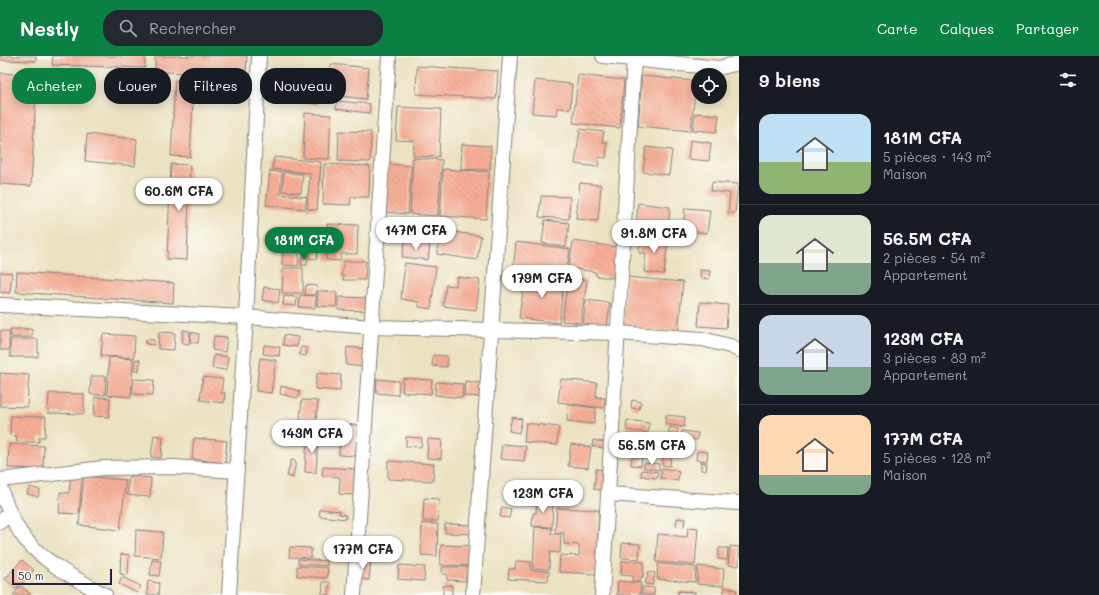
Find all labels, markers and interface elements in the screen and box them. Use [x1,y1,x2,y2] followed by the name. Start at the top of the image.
[103,10,383,46] search box
[20,16,79,41] text: Nestly
[117,17,139,39] icon: search
[149,18,236,38] text: Rechercher
[877,19,918,38] text: Carte
[940,19,994,38] text: Calques
[1016,19,1079,38] text: Partager
[12,68,96,104] chip: Acheter
[104,68,171,104] chip: Louer
[179,68,252,104] chip: Filtres
[260,68,346,104] chip: Nouveau
[691,68,727,104] map controls
[691,68,727,104] button: locate
[759,69,820,91] text: 9 biens
[1057,69,1079,91] icon: filters
[883,126,962,148] text: 181M CFA
[791,130,839,178] icon: home
[883,148,991,165] text: 5 pièces · 143 m²
[883,165,927,182] text: Maison
[133,178,225,212] pin: 60.6M CFA
[144,182,214,199] text: 60.6M CFA
[375,217,457,251] pin: 147M CFA
[608,220,700,254] pin: 91.8M CFA
[385,221,447,238] text: 147M CFA
[621,224,687,241] text: 91.8M CFA
[263,227,345,261] pin: 181M CFA
[883,227,972,249] text: 56.5M CFA
[274,231,334,248] text: 181M CFA
[791,231,839,279] icon: home
[883,249,985,266] text: 2 pièces · 54 m²
[501,265,583,299] pin: 179M CFA
[883,266,968,283] text: Appartement
[511,269,573,286] text: 179M CFA
[883,327,964,349] text: 123M CFA
[791,331,839,379] icon: home
[883,349,986,366] text: 3 pièces · 89 m²
[883,366,968,383] text: Appartement
[271,420,353,454] pin: 143M CFA
[281,424,343,441] text: 143M CFA
[883,427,963,449] text: 177M CFA
[791,431,839,479] icon: home
[606,432,698,466] pin: 56.5M CFA
[618,436,686,453] text: 56.5M CFA
[883,449,991,466] text: 5 pièces · 128 m²
[883,466,927,483] text: Maison
[502,480,584,514] pin: 123M CFA
[512,484,574,501] text: 123M CFA
[322,536,404,570] pin: 177M CFA
[332,540,394,557] text: 177M CFA
[12,567,112,586] scale bar
[18,568,44,583] text: 50 m

